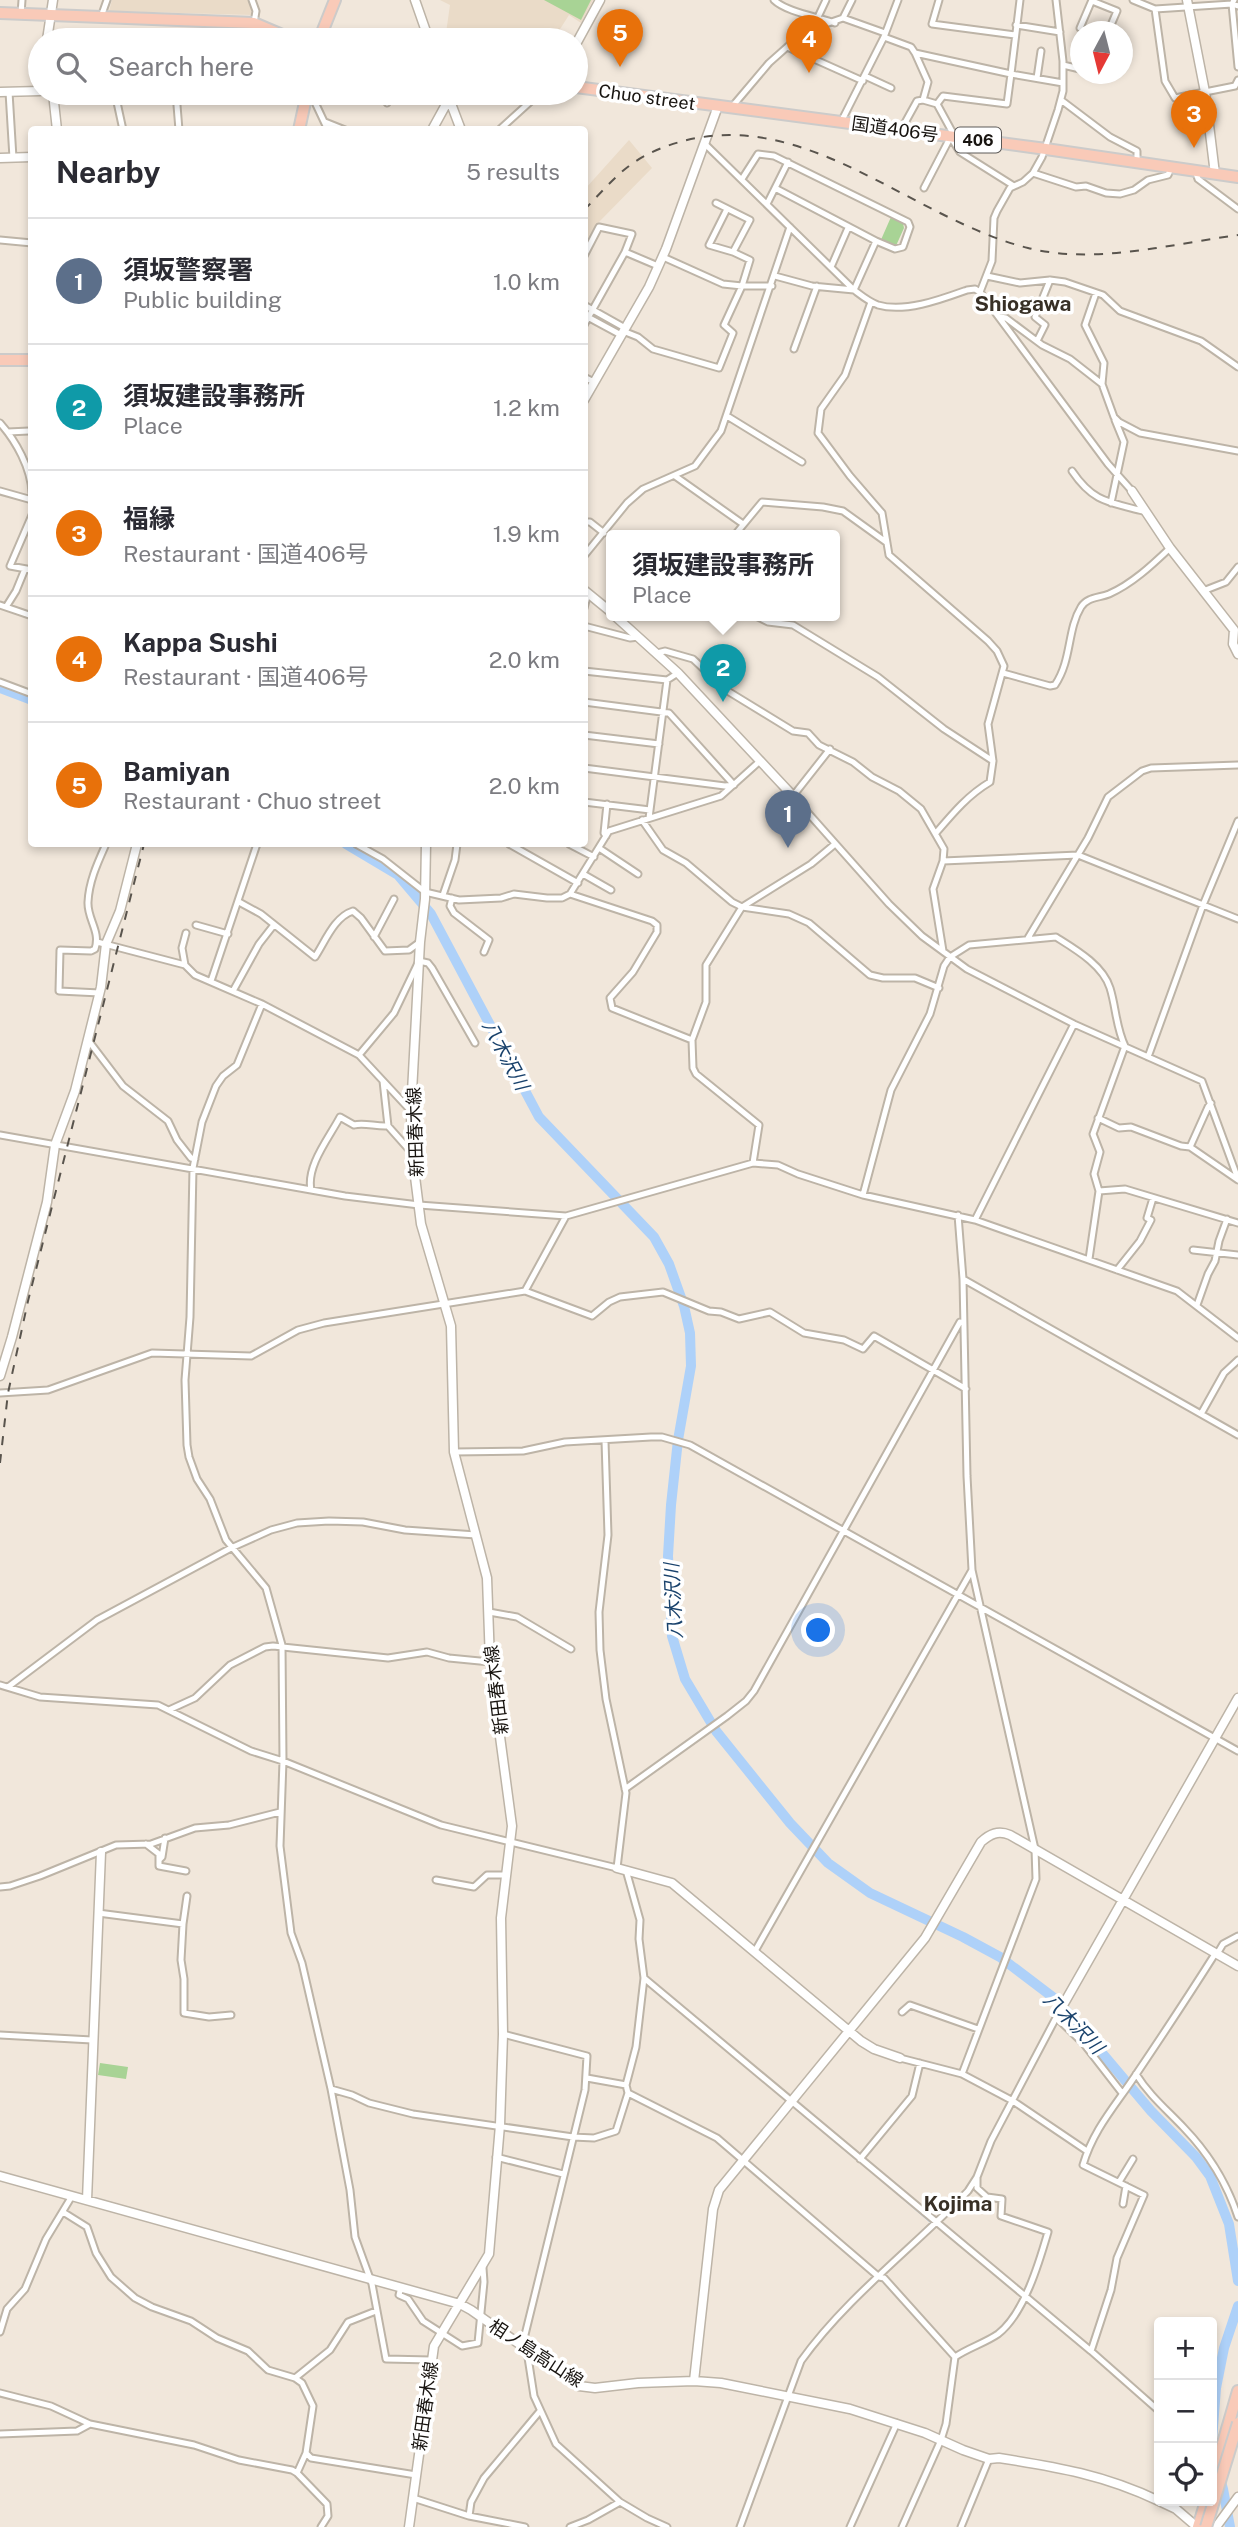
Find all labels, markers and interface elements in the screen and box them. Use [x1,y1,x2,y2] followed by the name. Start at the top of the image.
[597,9,643,67] pin: 5
[786,15,832,73] pin: 4
[1070,21,1133,84] north arrow
[28,28,588,105] search box
[52,48,90,86] icon: search
[108,51,254,82] text: Search here
[597,80,697,114] street label: Chuo street
[1171,90,1217,148] pin: 3
[850,113,940,145] street label: 国道406号
[955,128,1001,152] road number: 406
[56,154,160,190] text: Nearby
[466,158,560,185] text: 5 results
[123,254,253,285] text: 須坂警察署
[74,268,84,295] text: 1
[493,268,560,295] text: 1.0 km
[123,286,282,313] text: Public building
[975,291,1071,316] district label: Shiogawa
[123,380,305,411] text: 須坂建設事務所
[72,394,86,421] text: 2
[493,394,560,421] text: 1.2 km
[123,412,183,439] text: Place
[123,503,175,534] text: 福縁
[71,520,87,547] text: 3
[493,520,560,547] text: 1.9 km
[606,530,840,621] popup
[123,540,369,567] text: Restaurant · 国道406号
[632,549,814,580] text: 須坂建設事務所
[632,581,692,608] text: Place
[123,627,278,658] text: Kappa Sushi
[700,644,746,702] pin: 2
[71,646,87,673] text: 4
[489,646,560,673] text: 2.0 km
[123,663,369,690] text: Restaurant · 国道406号
[123,756,230,787] text: Bamiyan
[71,772,87,799] text: 5
[489,772,560,799] text: 2.0 km
[123,787,381,814] text: Restaurant · Chuo street
[765,790,811,848] pin: 1
[478,1016,534,1095] water label: 八木沢川
[403,1087,427,1177] street label: 新田春木線
[660,1560,686,1640] water label: 八木沢川
[801,1613,835,1647] your location
[480,1644,512,1736] street label: 新田春木線
[1040,1988,1110,2059] water label: 八木沢川
[924,2191,992,2216] district label: Kojima
[485,2315,587,2391] street label: 相ノ島高山線
[1154,2317,1217,2506] map controls
[1154,2317,1217,2380] button: +
[408,2360,442,2452] street label: 新田春木線
[1154,2380,1217,2443] button: −
[1154,2443,1217,2506] button: locate

